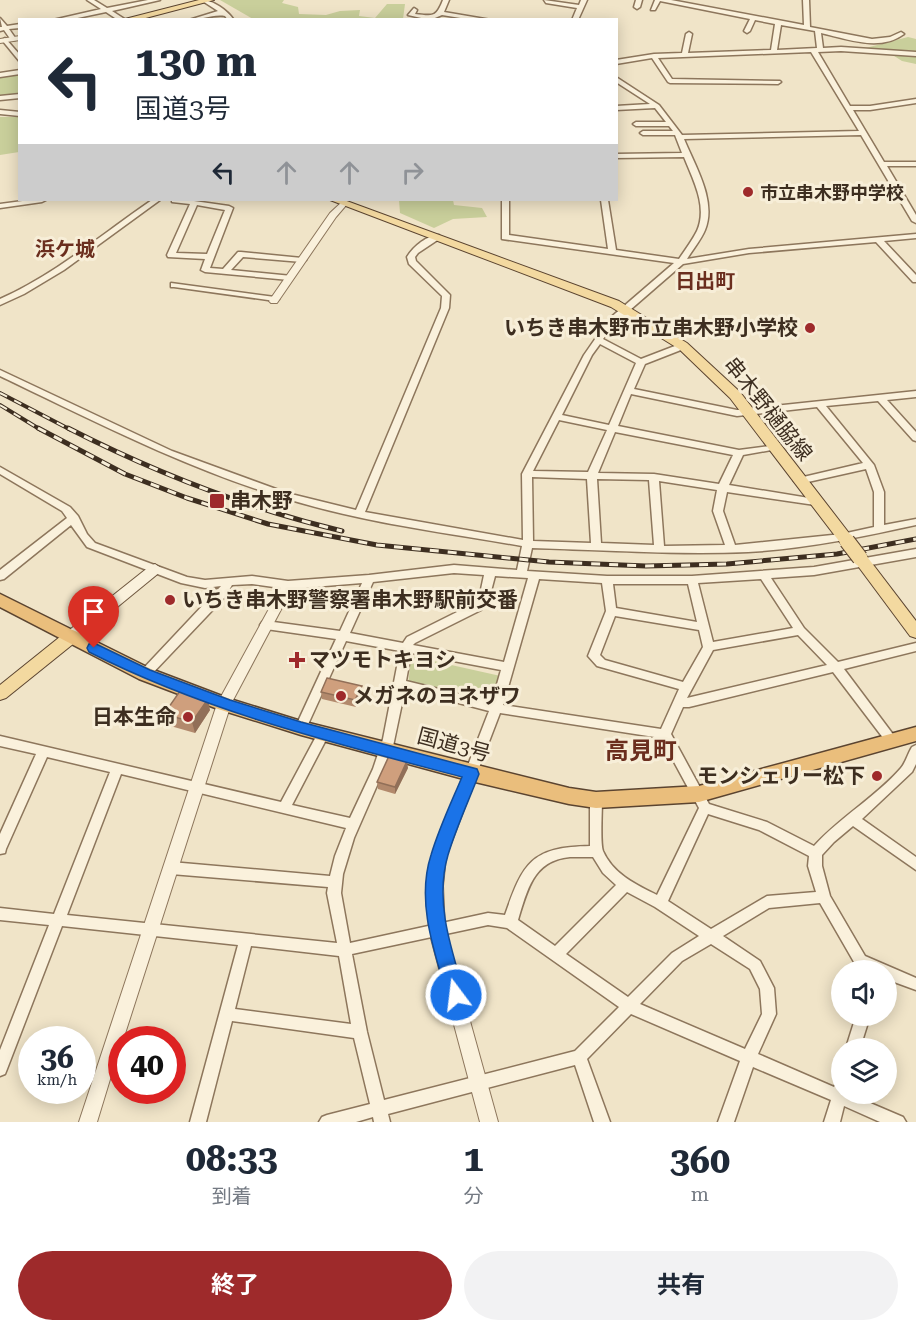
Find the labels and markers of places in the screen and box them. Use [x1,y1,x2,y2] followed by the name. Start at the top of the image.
[760,182,904,203] place label: 市立串木野中学校
[741,185,755,199] marker: 市立串木野中学校
[504,316,798,340] place label: いちき串木野市立串木野小学校
[803,321,817,335] marker: いちき串木野市立串木野小学校
[230,489,293,513] place label: 串木野
[208,492,226,510] marker: 串木野
[68,586,119,648] pin
[182,588,518,612] place label: いちき串木野警察署串木野駅前交番
[163,593,177,607] marker: いちき串木野警察署串木野駅前交番
[309,648,456,672] place label: マツモトキヨシ
[290,653,304,667] marker: マツモトキヨシ
[353,684,521,708] place label: メガネのヨネザワ
[334,689,348,703] marker: メガネのヨネザワ
[92,705,176,729] place label: 日本生命
[181,710,195,724] marker: 日本生命
[697,764,865,788] place label: モンシェリー松下
[870,769,884,783] marker: モンシェリー松下

